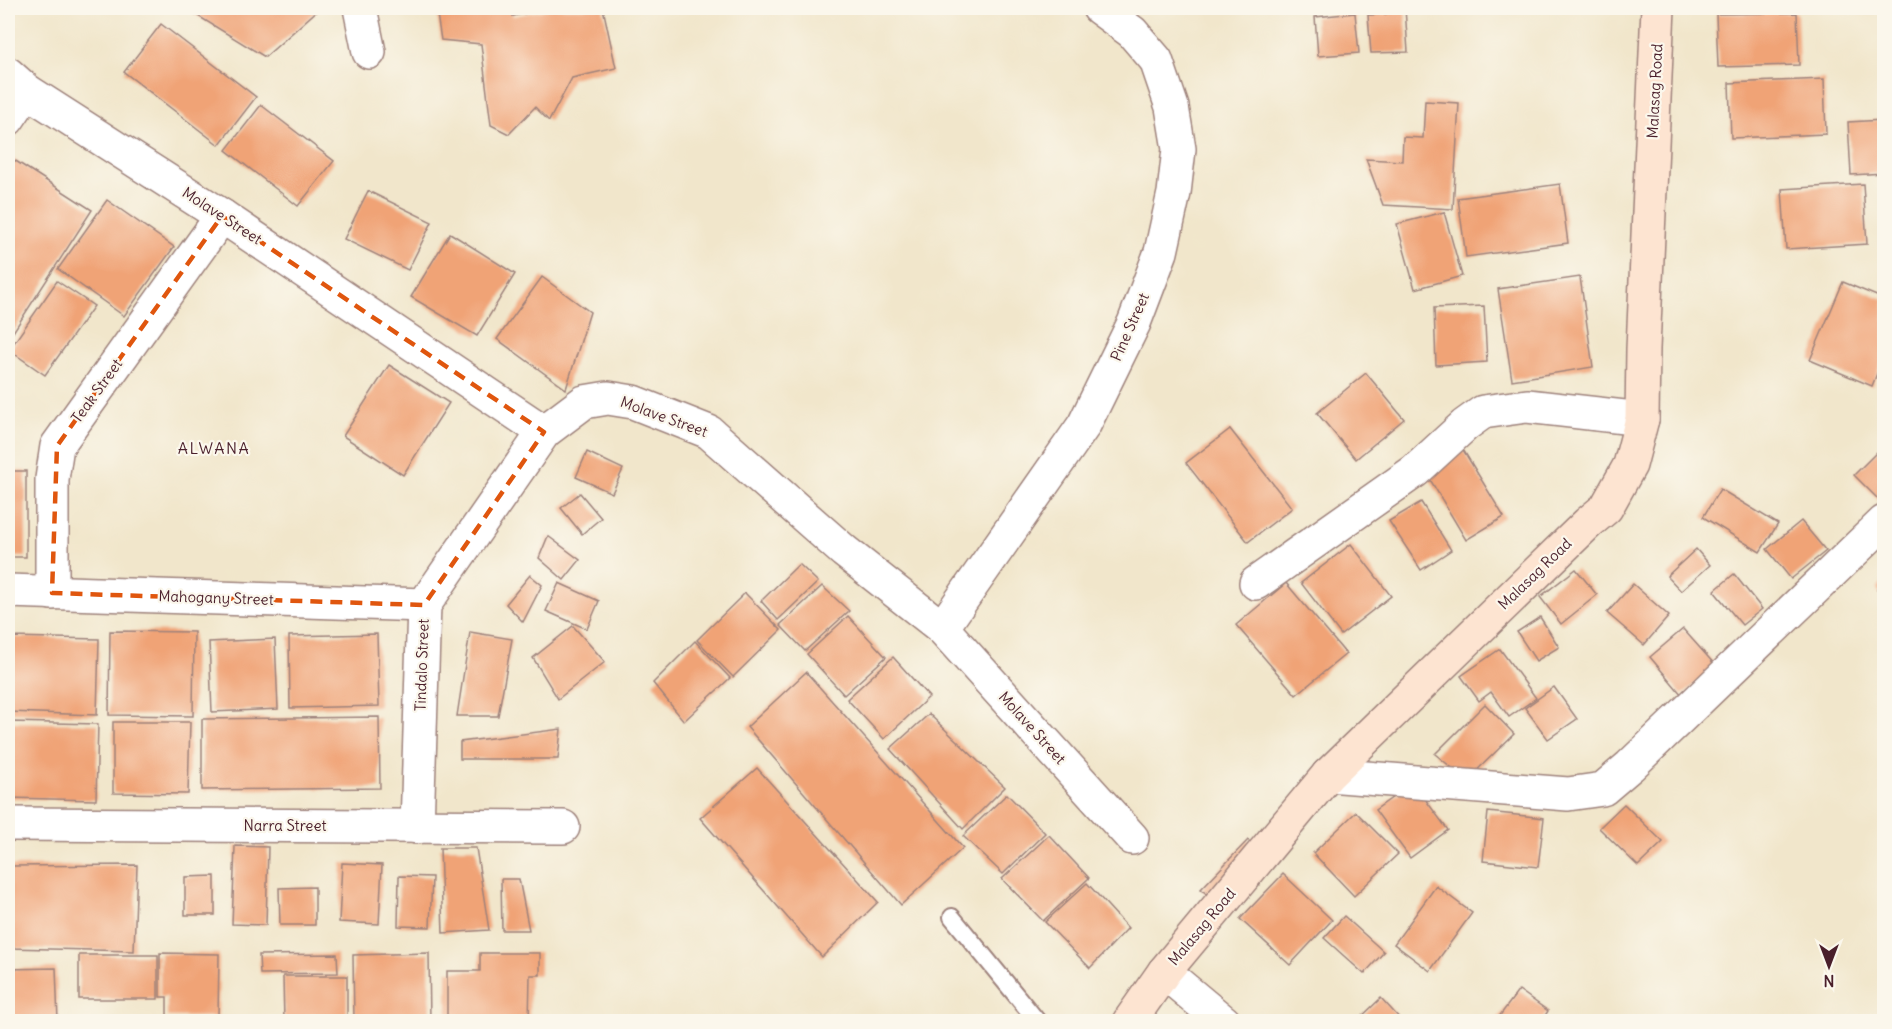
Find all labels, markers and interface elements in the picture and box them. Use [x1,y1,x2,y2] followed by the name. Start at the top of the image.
[1643,43,1666,139] street label: Malasag Road
[179,183,266,248] street label: Molave Street
[1106,290,1153,364] street label: Pine Street
[67,355,126,427] street label: Teak Street
[618,392,710,441] street label: Molave Street
[178,438,250,458] district label: ALWANA
[1494,534,1576,613] street label: Malasag Road
[158,586,274,609] street label: Mahogany Street
[410,618,433,712] street label: Tindalo Street
[995,687,1070,768] street label: Molave Street
[243,816,327,835] street label: Narra Street
[1164,884,1240,969] street label: Malasag Road
[1799,936,1859,996] north arrow
[1823,971,1835,991] text: N

